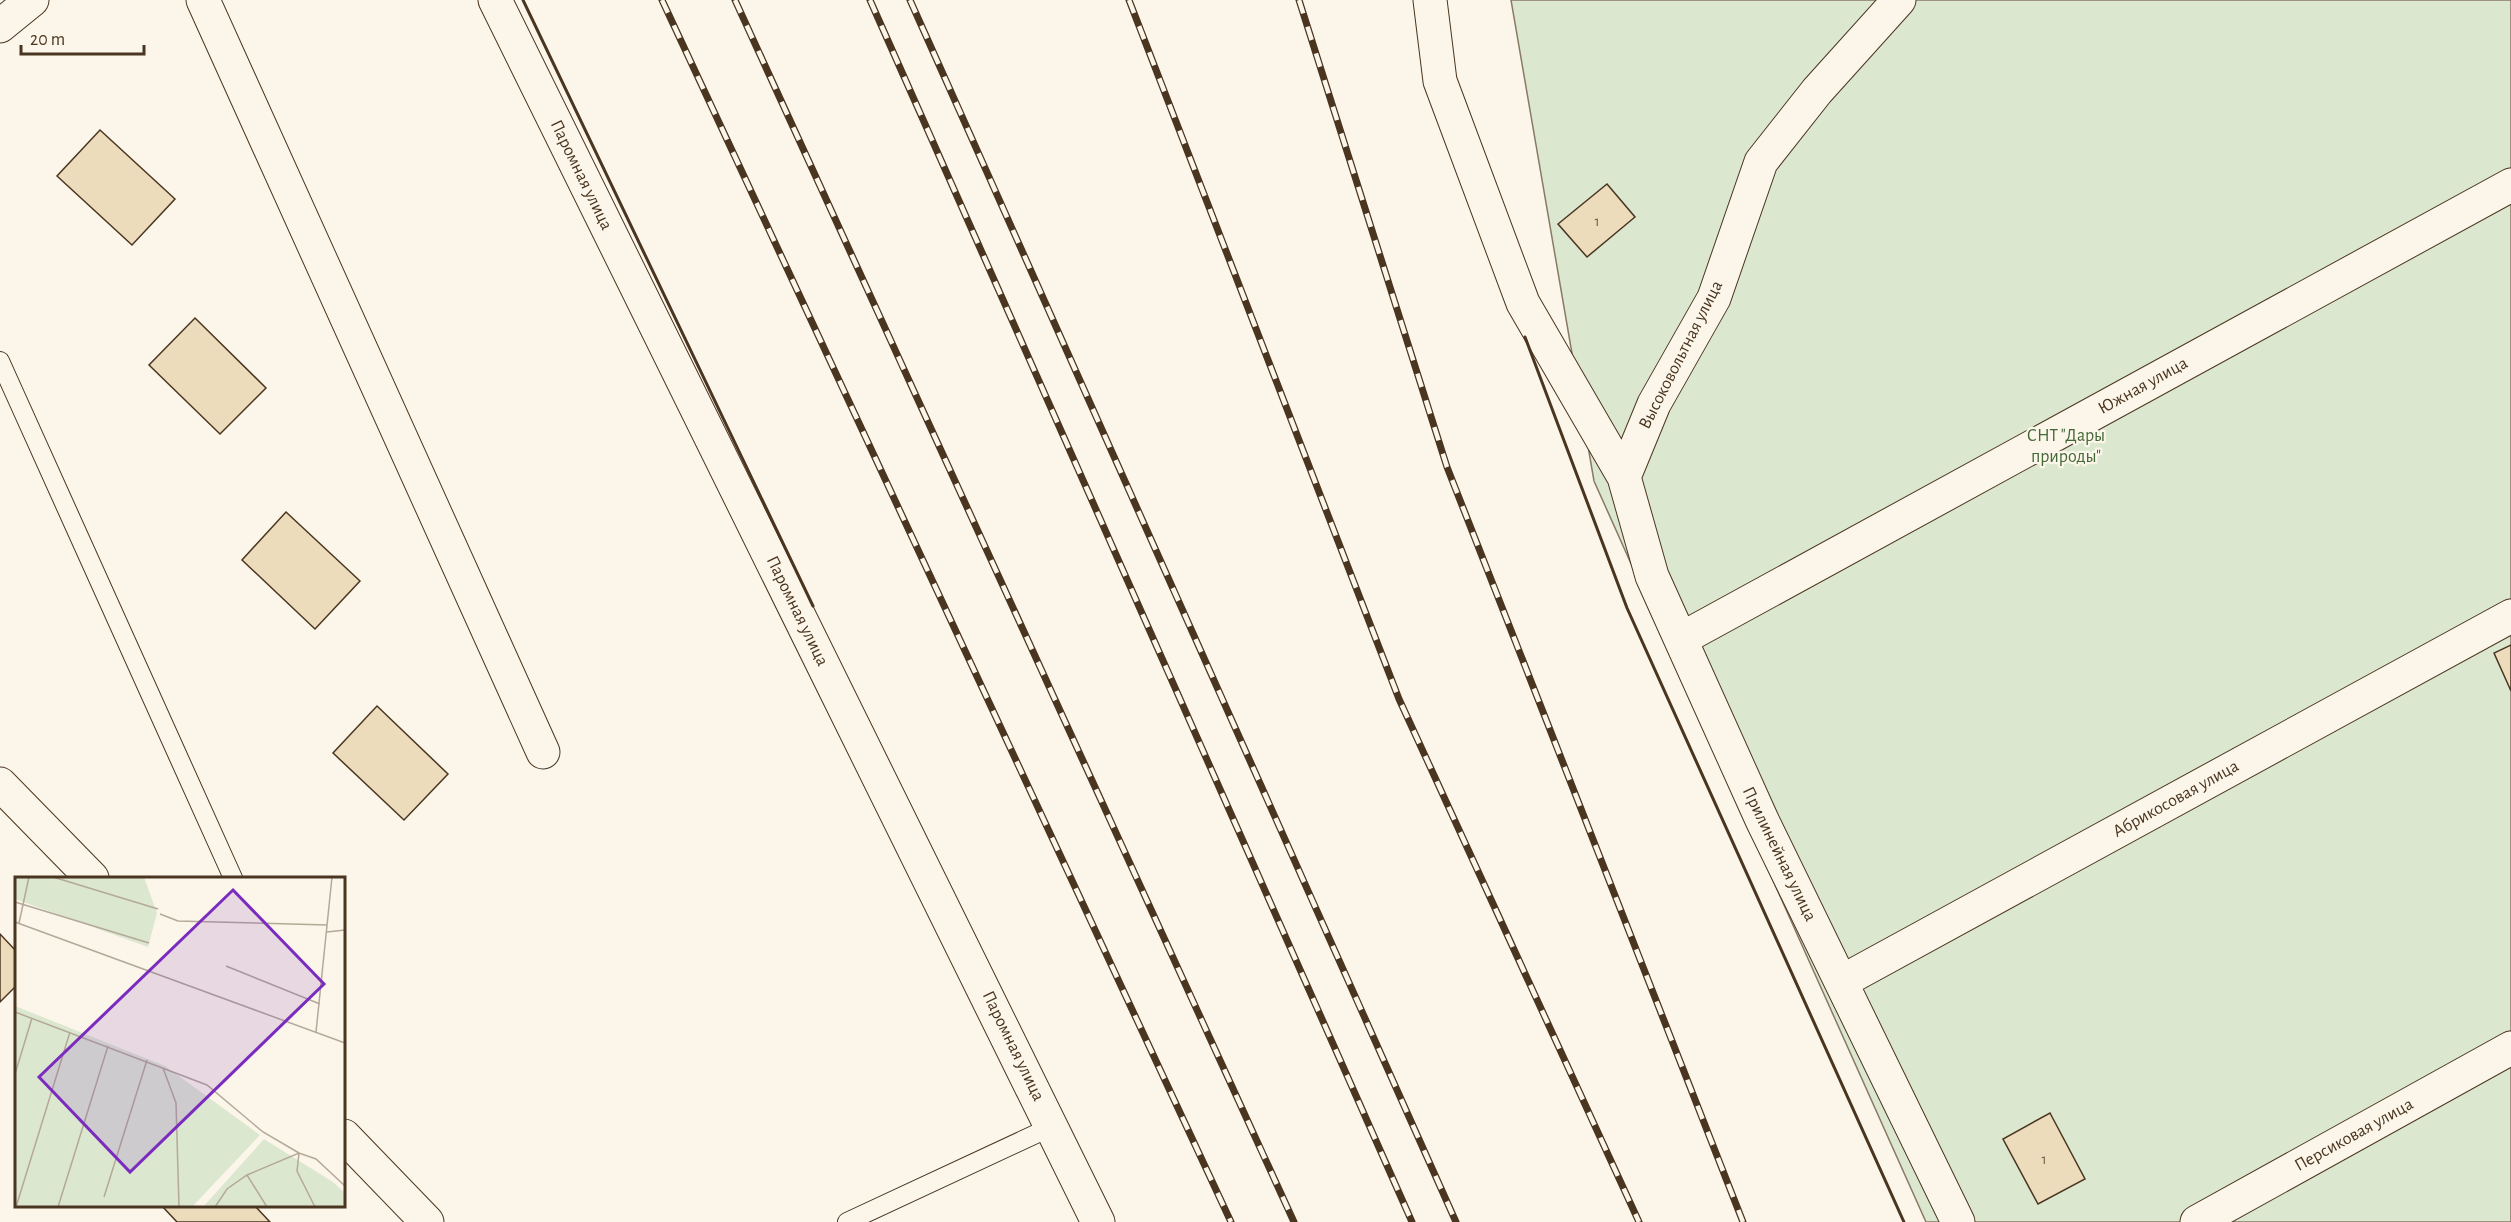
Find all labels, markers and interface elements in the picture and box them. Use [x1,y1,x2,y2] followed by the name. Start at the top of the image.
[21,18,144,56] scale bar
[30,31,65,49] text: 20 m
[547,117,615,233] street label: Паромная улица
[1594,214,1600,229] house number: 1
[1636,278,1726,432] street label: Высоковольтная улица
[2095,354,2191,418] street label: Южная улица
[2027,427,2105,466] park label: СНТ "Дары природы"
[763,553,831,669] street label: Паромная улица
[2110,756,2242,841] street label: Абрикосовая улица
[1739,784,1819,924] street label: Прилинейная улица
[15,877,345,1207] inset map
[979,988,1047,1104] street label: Паромная улица
[2292,1095,2416,1175] street label: Персиковая улица
[2041,1152,2047,1167] house number: 1

